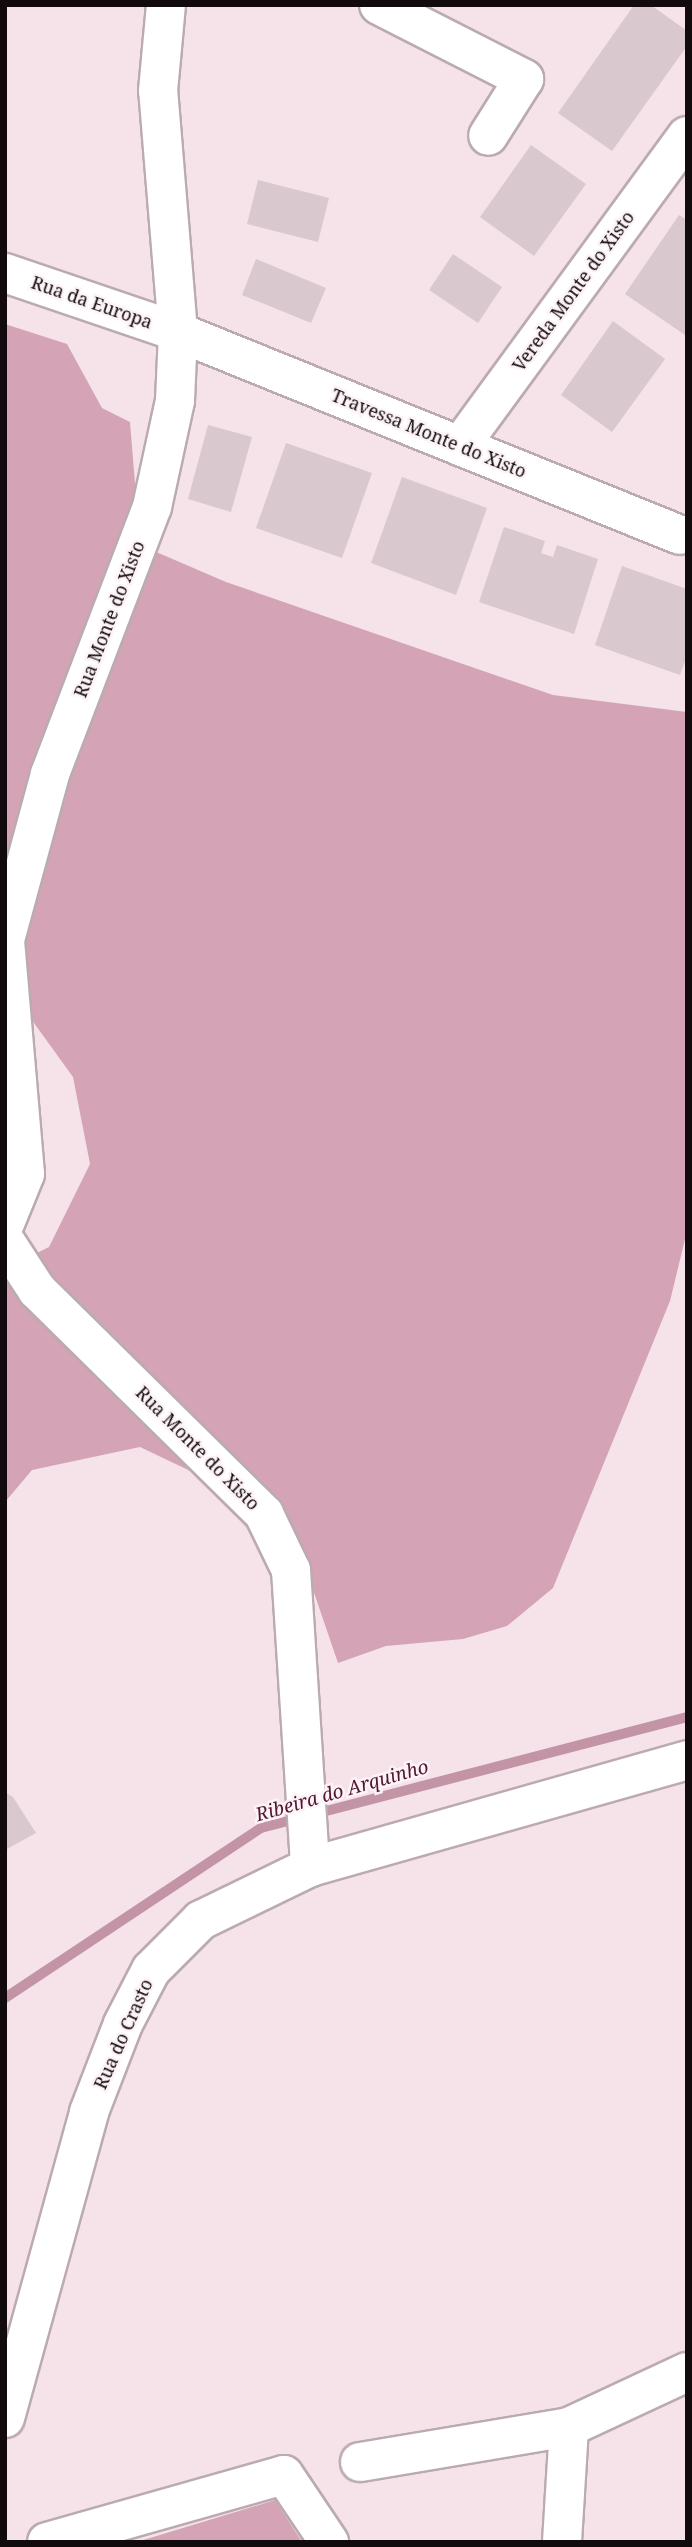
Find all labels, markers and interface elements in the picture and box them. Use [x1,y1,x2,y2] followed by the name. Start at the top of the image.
[508,207,638,375] street label: Vereda Monte do Xisto
[29,271,155,333] street label: Rua da Europa
[328,384,530,482] street label: Travessa Monte do Xisto
[69,538,149,700] street label: Rua Monte do Xisto
[132,1382,264,1514] street label: Rua Monte do Xisto
[253,1755,431,1827] water label: Ribeira do Arquinho
[89,1976,157,2092] street label: Rua do Crasto

